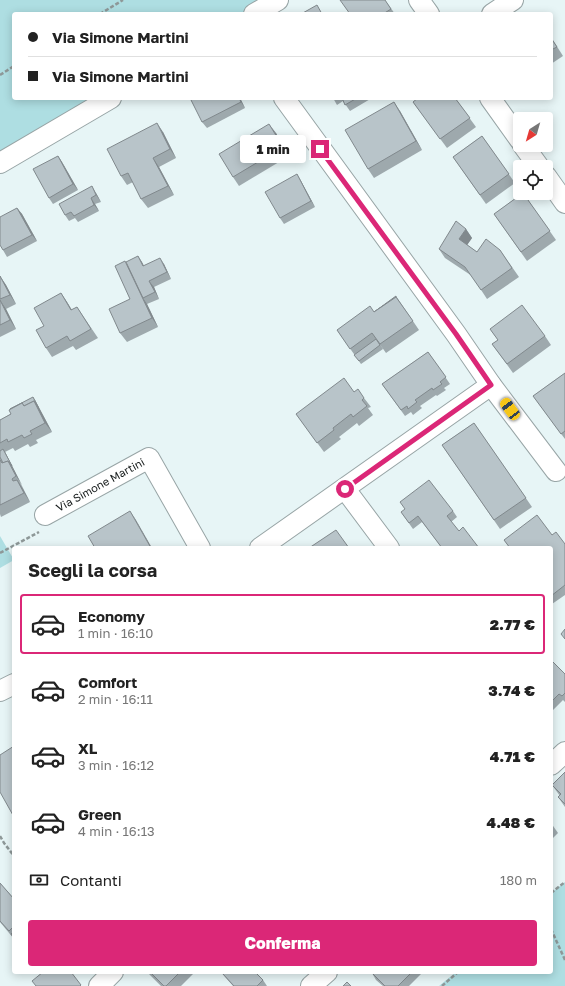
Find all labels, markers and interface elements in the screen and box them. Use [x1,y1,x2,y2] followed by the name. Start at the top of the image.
[52,28,189,46] text: Via Simone Martini
[52,67,189,85] text: Via Simone Martini
[513,112,553,152] north arrow
[513,112,553,200] map controls
[240,135,306,163] callout: 1 min
[311,140,329,158] route end
[256,141,290,157] text: 1 min
[513,160,553,200] button: locate
[498,396,522,422] car
[54,455,147,514] street label: Via Simone Martini
[336,480,354,498] route start
[28,559,157,581] text: Scegli la corsa
[30,606,66,642] icon: car
[78,607,145,625] text: Economy
[490,615,535,633] text: 2.77 €
[78,625,153,641] text: 1 min · 16:10
[30,672,66,708] icon: car
[78,673,137,691] text: Comfort
[488,681,535,699] text: 3.74 €
[78,691,153,707] text: 2 min · 16:11
[30,738,66,774] icon: car
[78,739,97,757] text: XL
[490,747,535,765] text: 4.71 €
[78,757,154,773] text: 3 min · 16:12
[30,804,66,840] icon: car
[78,805,121,823] text: Green
[487,813,535,831] text: 4.48 €
[78,823,155,839] text: 4 min · 16:13
[28,869,50,891] icon: cash
[60,871,122,889] text: Contanti
[500,872,537,888] text: 180 m
[28,920,537,966] button: Conferma

